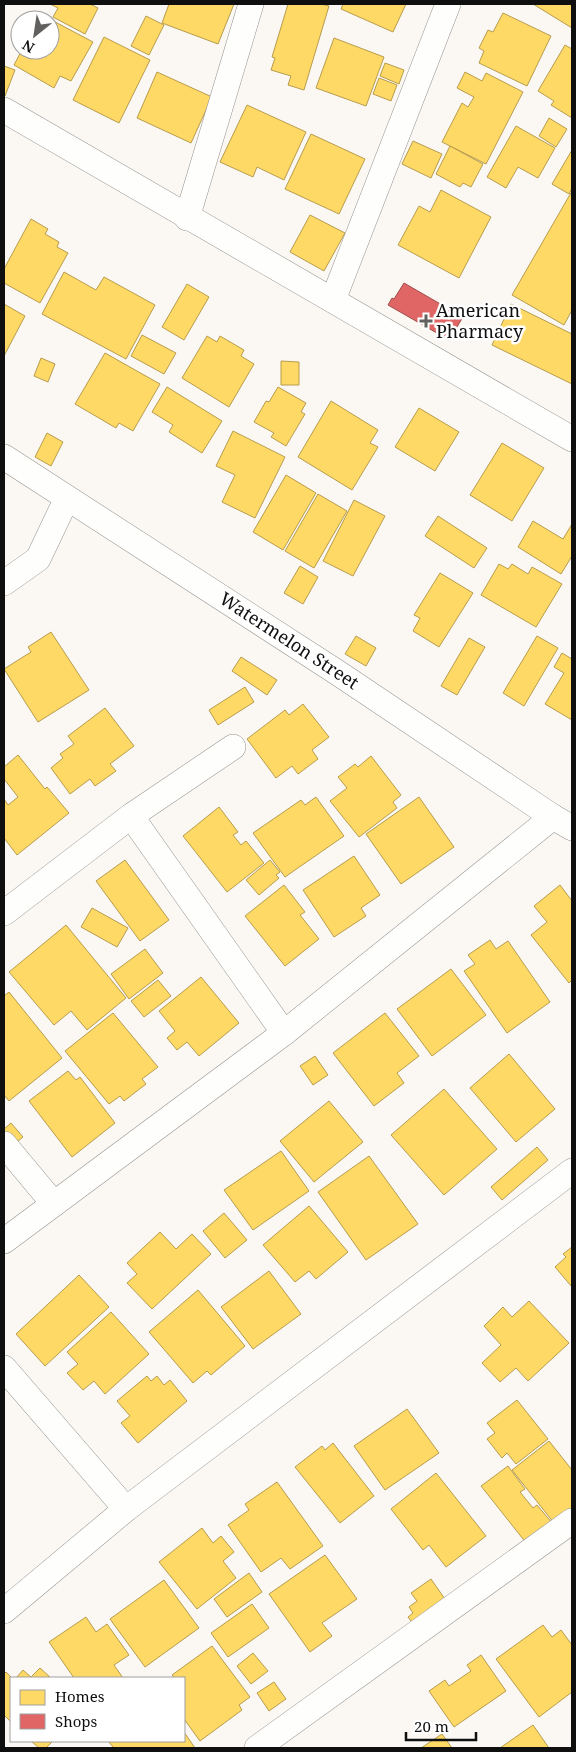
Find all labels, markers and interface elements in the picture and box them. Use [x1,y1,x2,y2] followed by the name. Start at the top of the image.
[10,10,60,60] north arrow
[19,36,38,58] text: N
[436,298,524,343] place label: American Pharmacy
[420,315,432,327] marker: American Pharmacy
[215,586,364,694] street label: Watermelon Street
[10,1677,185,1742] legend
[55,1686,105,1706] text: Homes
[406,1710,476,1742] scale bar
[55,1711,98,1731] text: Shops
[414,1716,449,1736] text: 20 m

